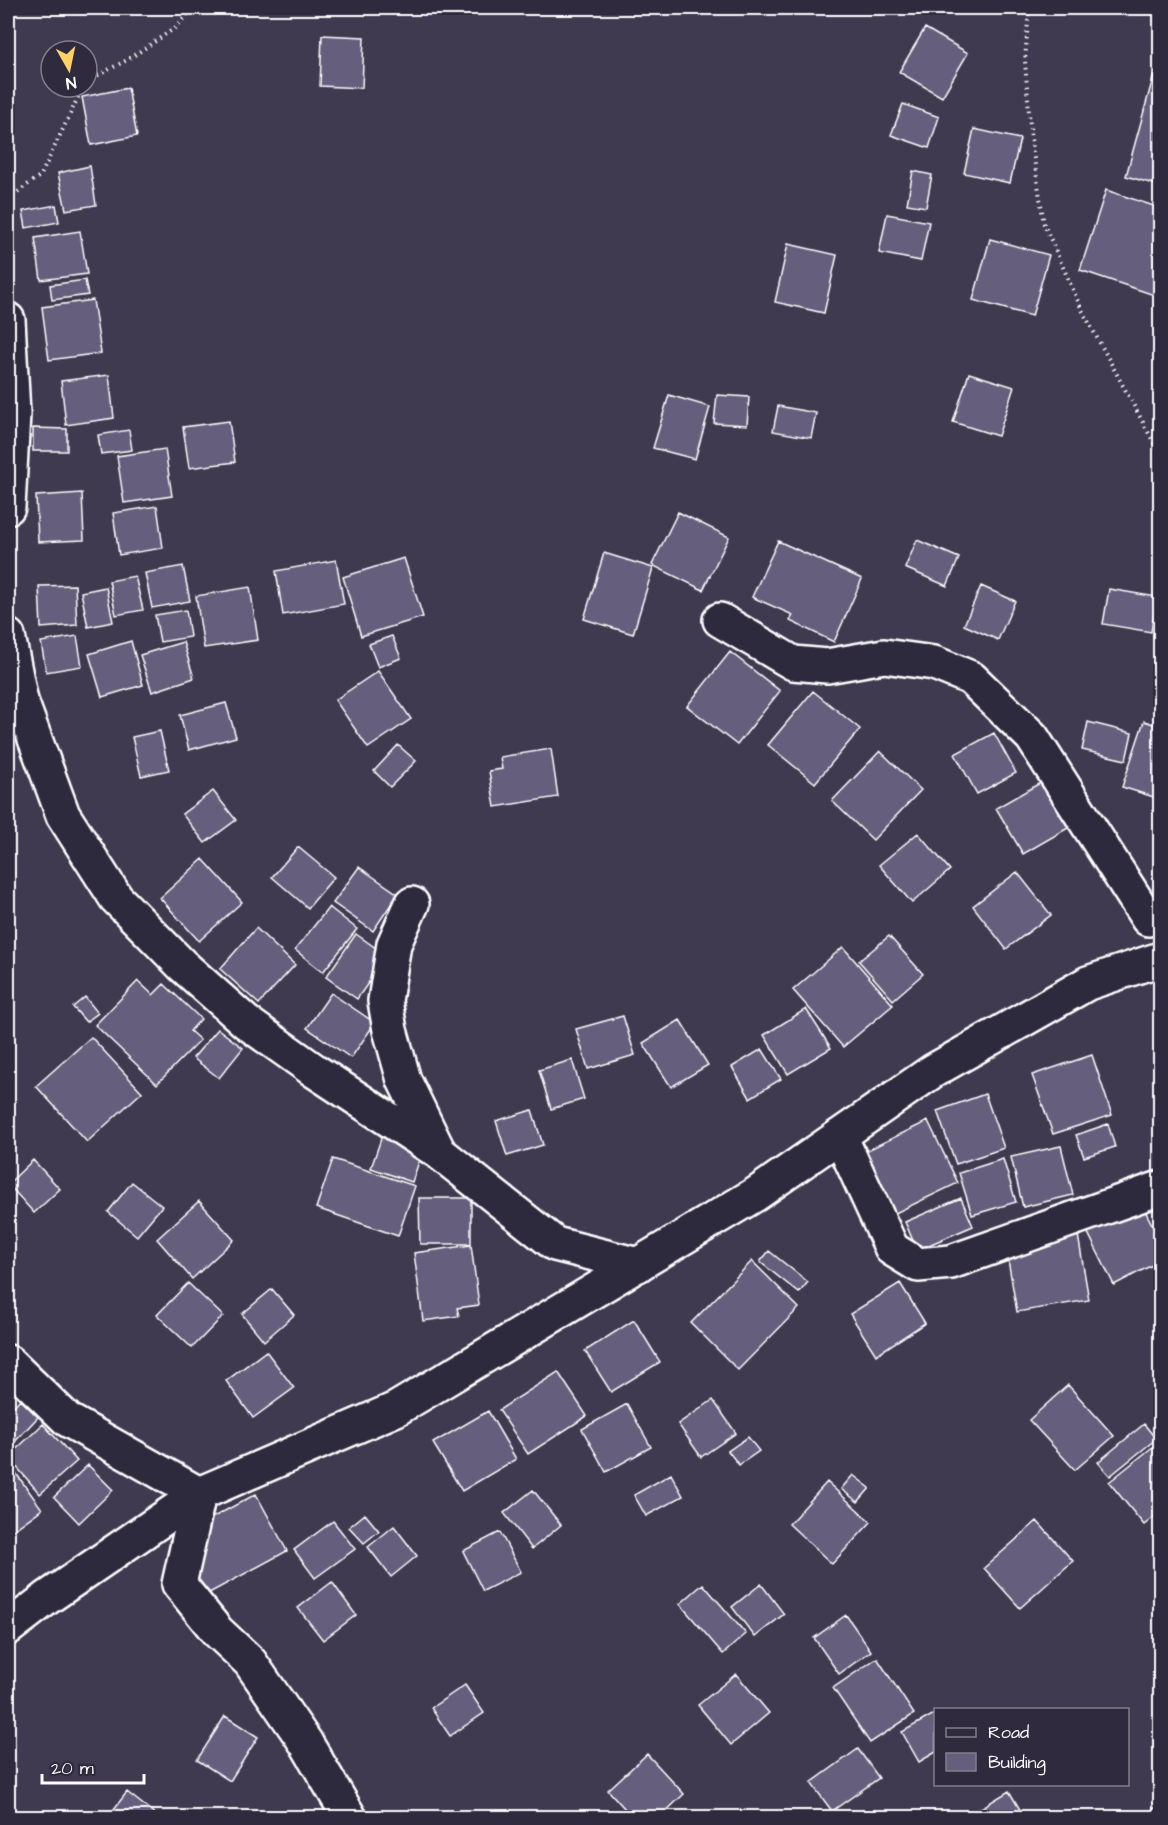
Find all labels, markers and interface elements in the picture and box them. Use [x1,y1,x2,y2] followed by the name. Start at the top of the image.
[39,39,99,99] north arrow
[65,71,78,94] text: N
[934,1708,1129,1786] legend
[988,1720,1029,1745] text: Road
[42,1747,144,1785] scale bar
[988,1750,1046,1776] text: Building
[51,1756,94,1781] text: 20 m

